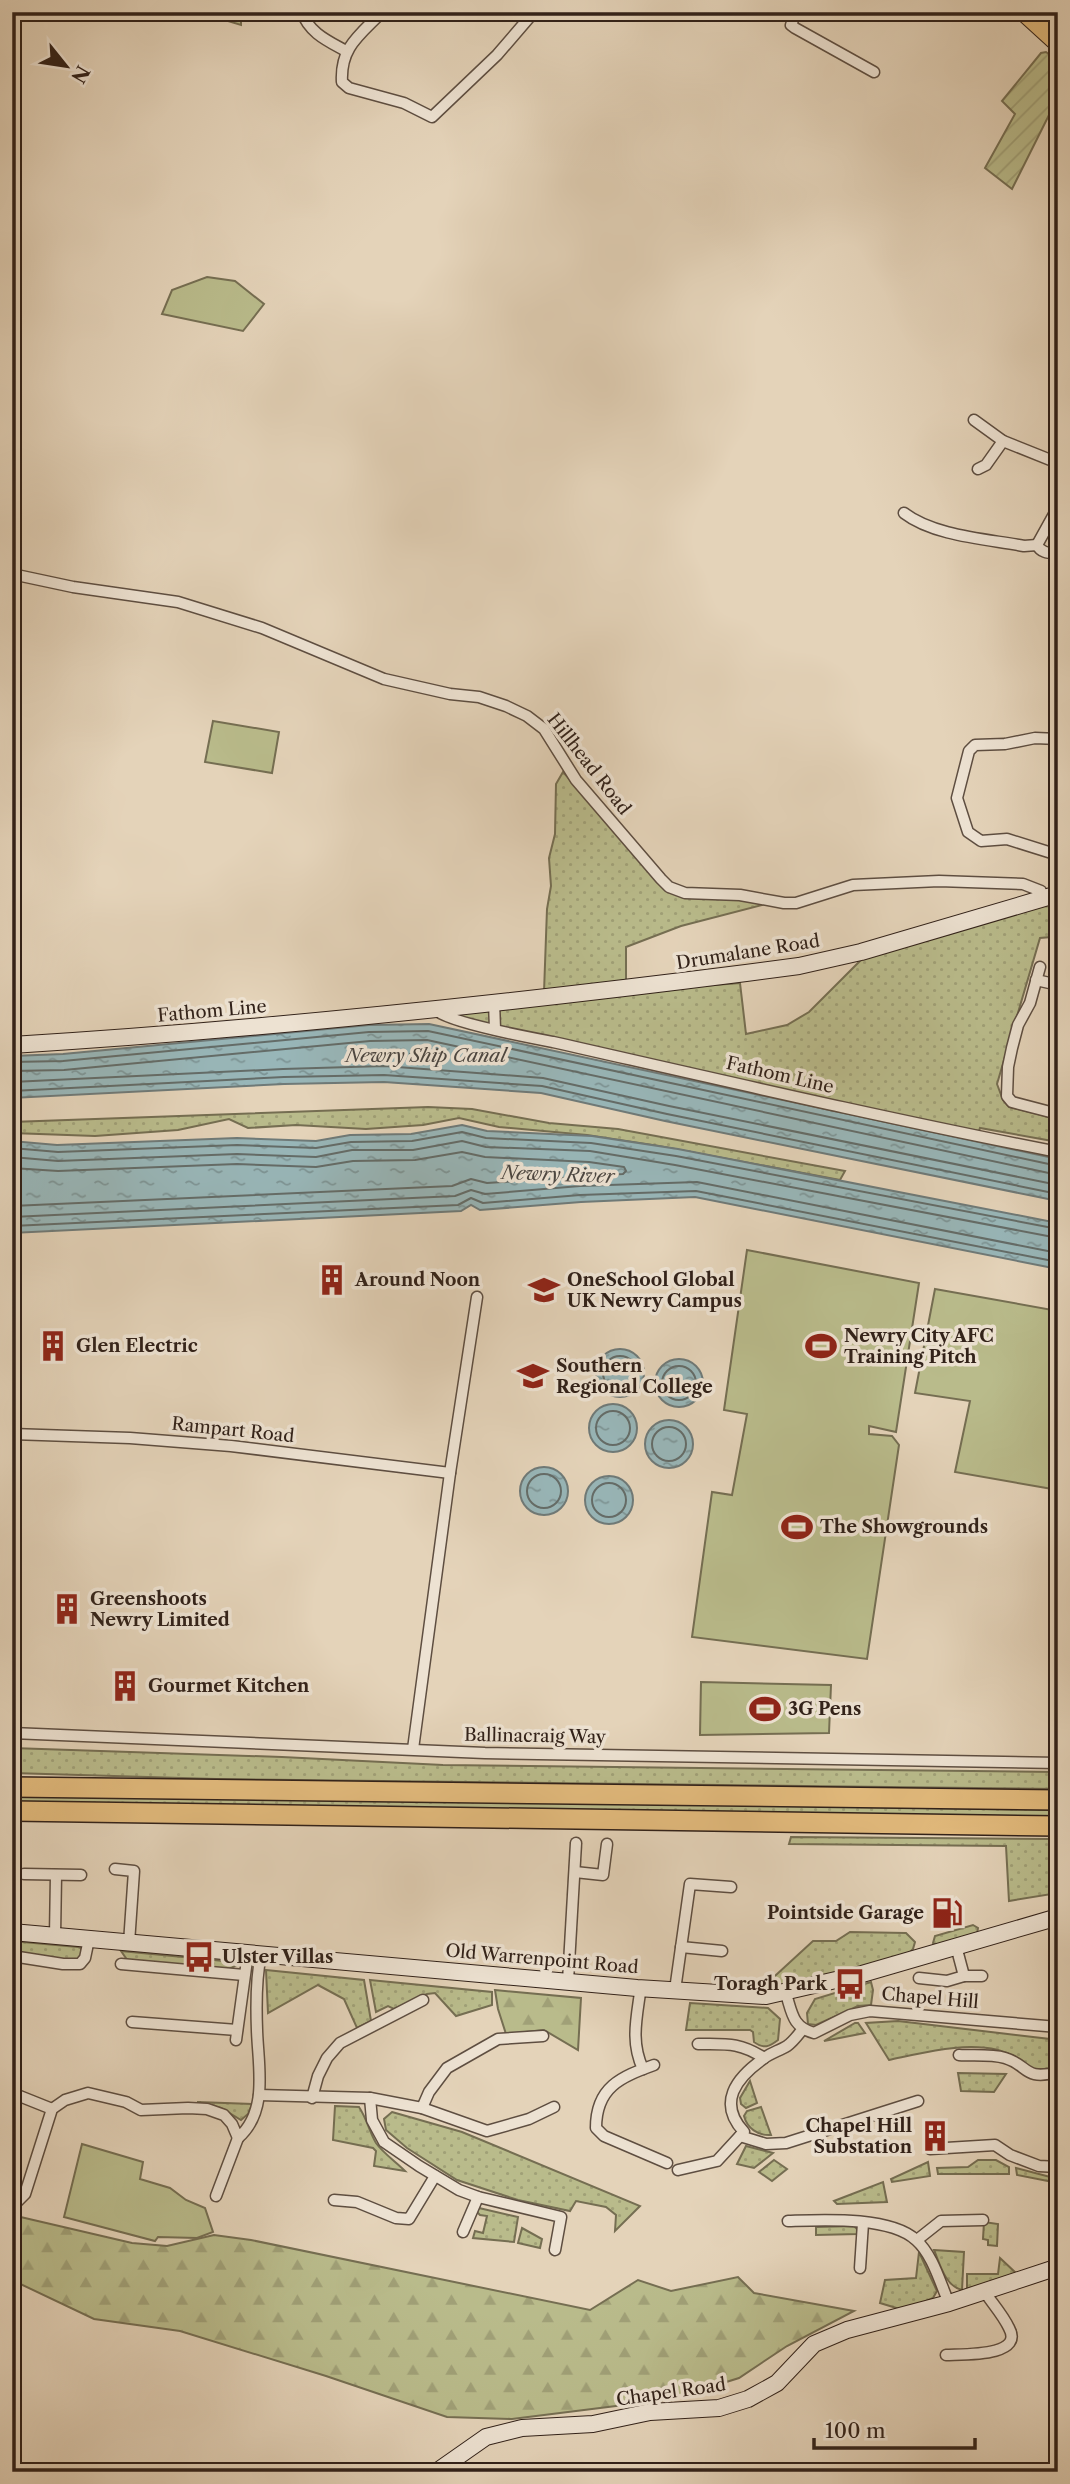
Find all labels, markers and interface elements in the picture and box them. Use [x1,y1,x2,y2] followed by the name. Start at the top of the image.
[32,32,102,102] north arrow
[66,61,94,87] text: N
[543,709,635,819] street label: Hillhead Road
[675,930,821,974] street label: Drumalane Road
[157,995,267,1027] street label: Fathom Line
[343,1044,508,1067] water label: Newry Ship Canal
[724,1052,836,1098] street label: Fathom Line
[499,1161,616,1188] water label: Newry River
[315,1263,349,1297] building icon: Around Noon
[354,1269,481,1291] place label: Around Noon
[567,1269,742,1312] place label: OneSchool Global UK Newry Campus
[527,1273,561,1307] school or university icon: OneSchool Global UK Newry Campus
[844,1325,994,1368] place label: Newry City AFC Training Pitch
[36,1329,70,1363] building icon: Glen Electric
[804,1329,838,1363] sports icon: Newry City AFC Training Pitch
[76,1335,198,1357] place label: Glen Electric
[556,1355,713,1398] place label: Southern Regional College
[516,1359,550,1393] school or university icon: Southern Regional College
[171,1413,295,1447] street label: Rampart Road
[780,1510,814,1544] sports icon: The Showgrounds
[820,1516,988,1538] place label: The Showgrounds
[90,1588,230,1631] place label: Greenshoots Newry Limited
[50,1592,84,1626] building icon: Greenshoots Newry Limited
[108,1669,142,1703] building icon: Gourmet Kitchen
[148,1675,310,1697] place label: Gourmet Kitchen
[748,1692,782,1726] sports icon: 3G Pens
[788,1698,861,1720] place label: 3G Pens
[464,1724,607,1748] street label: Ballinacraig Way
[930,1896,964,1930] fuel station icon: Pointside Garage
[767,1902,924,1924] place label: Pointside Garage
[182,1940,216,1974] bus stop icon: Ulster Villas
[445,1940,639,1978] street label: Old Warrenpoint Road
[222,1946,333,1968] place label: Ulster Villas
[833,1967,867,2001] bus stop icon: Toragh Park
[714,1973,828,1995] place label: Toragh Park
[880,1983,980,2013] street label: Chapel Hill
[806,2115,913,2158] place label: Chapel Hill Substation
[918,2119,952,2153] building icon: Chapel Hill Substation
[615,2373,727,2411] street label: Chapel Road
[814,2407,976,2451] scale bar
[825,2418,886,2443] text: 100 m

